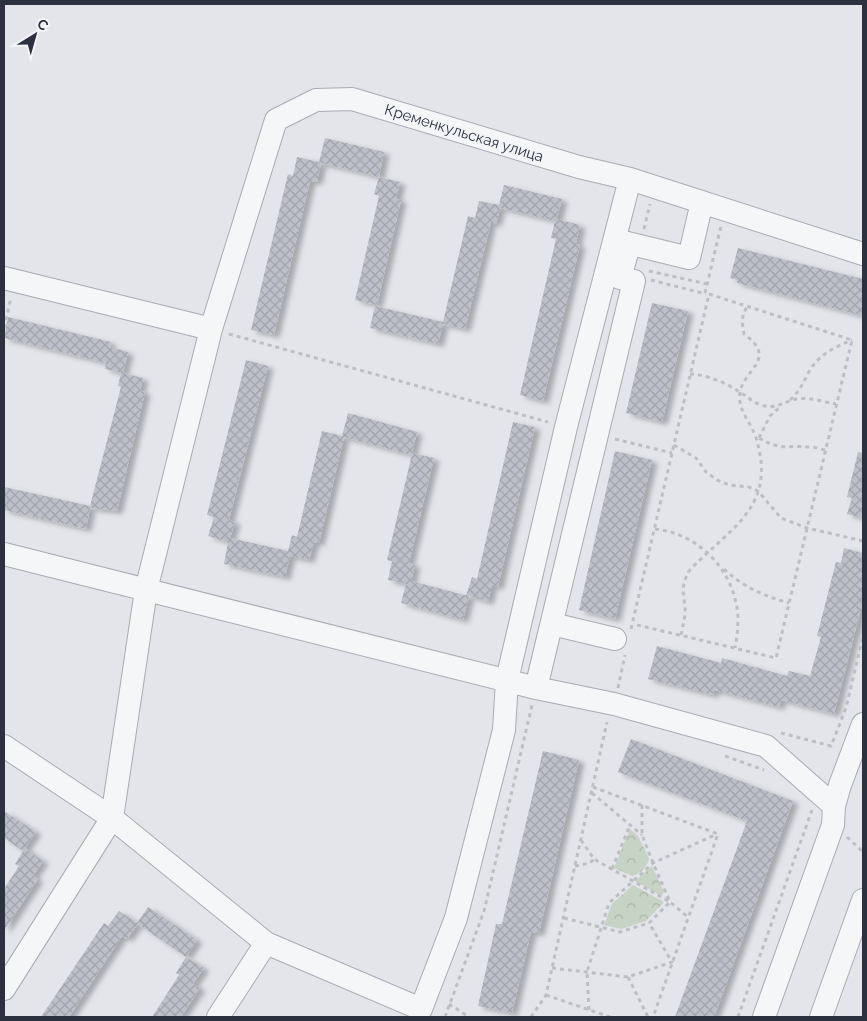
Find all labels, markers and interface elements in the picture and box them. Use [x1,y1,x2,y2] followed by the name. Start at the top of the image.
[10,10,60,60] north arrow
[34,15,52,34] text: С
[382,100,546,166] street label: Кременкульская улица

